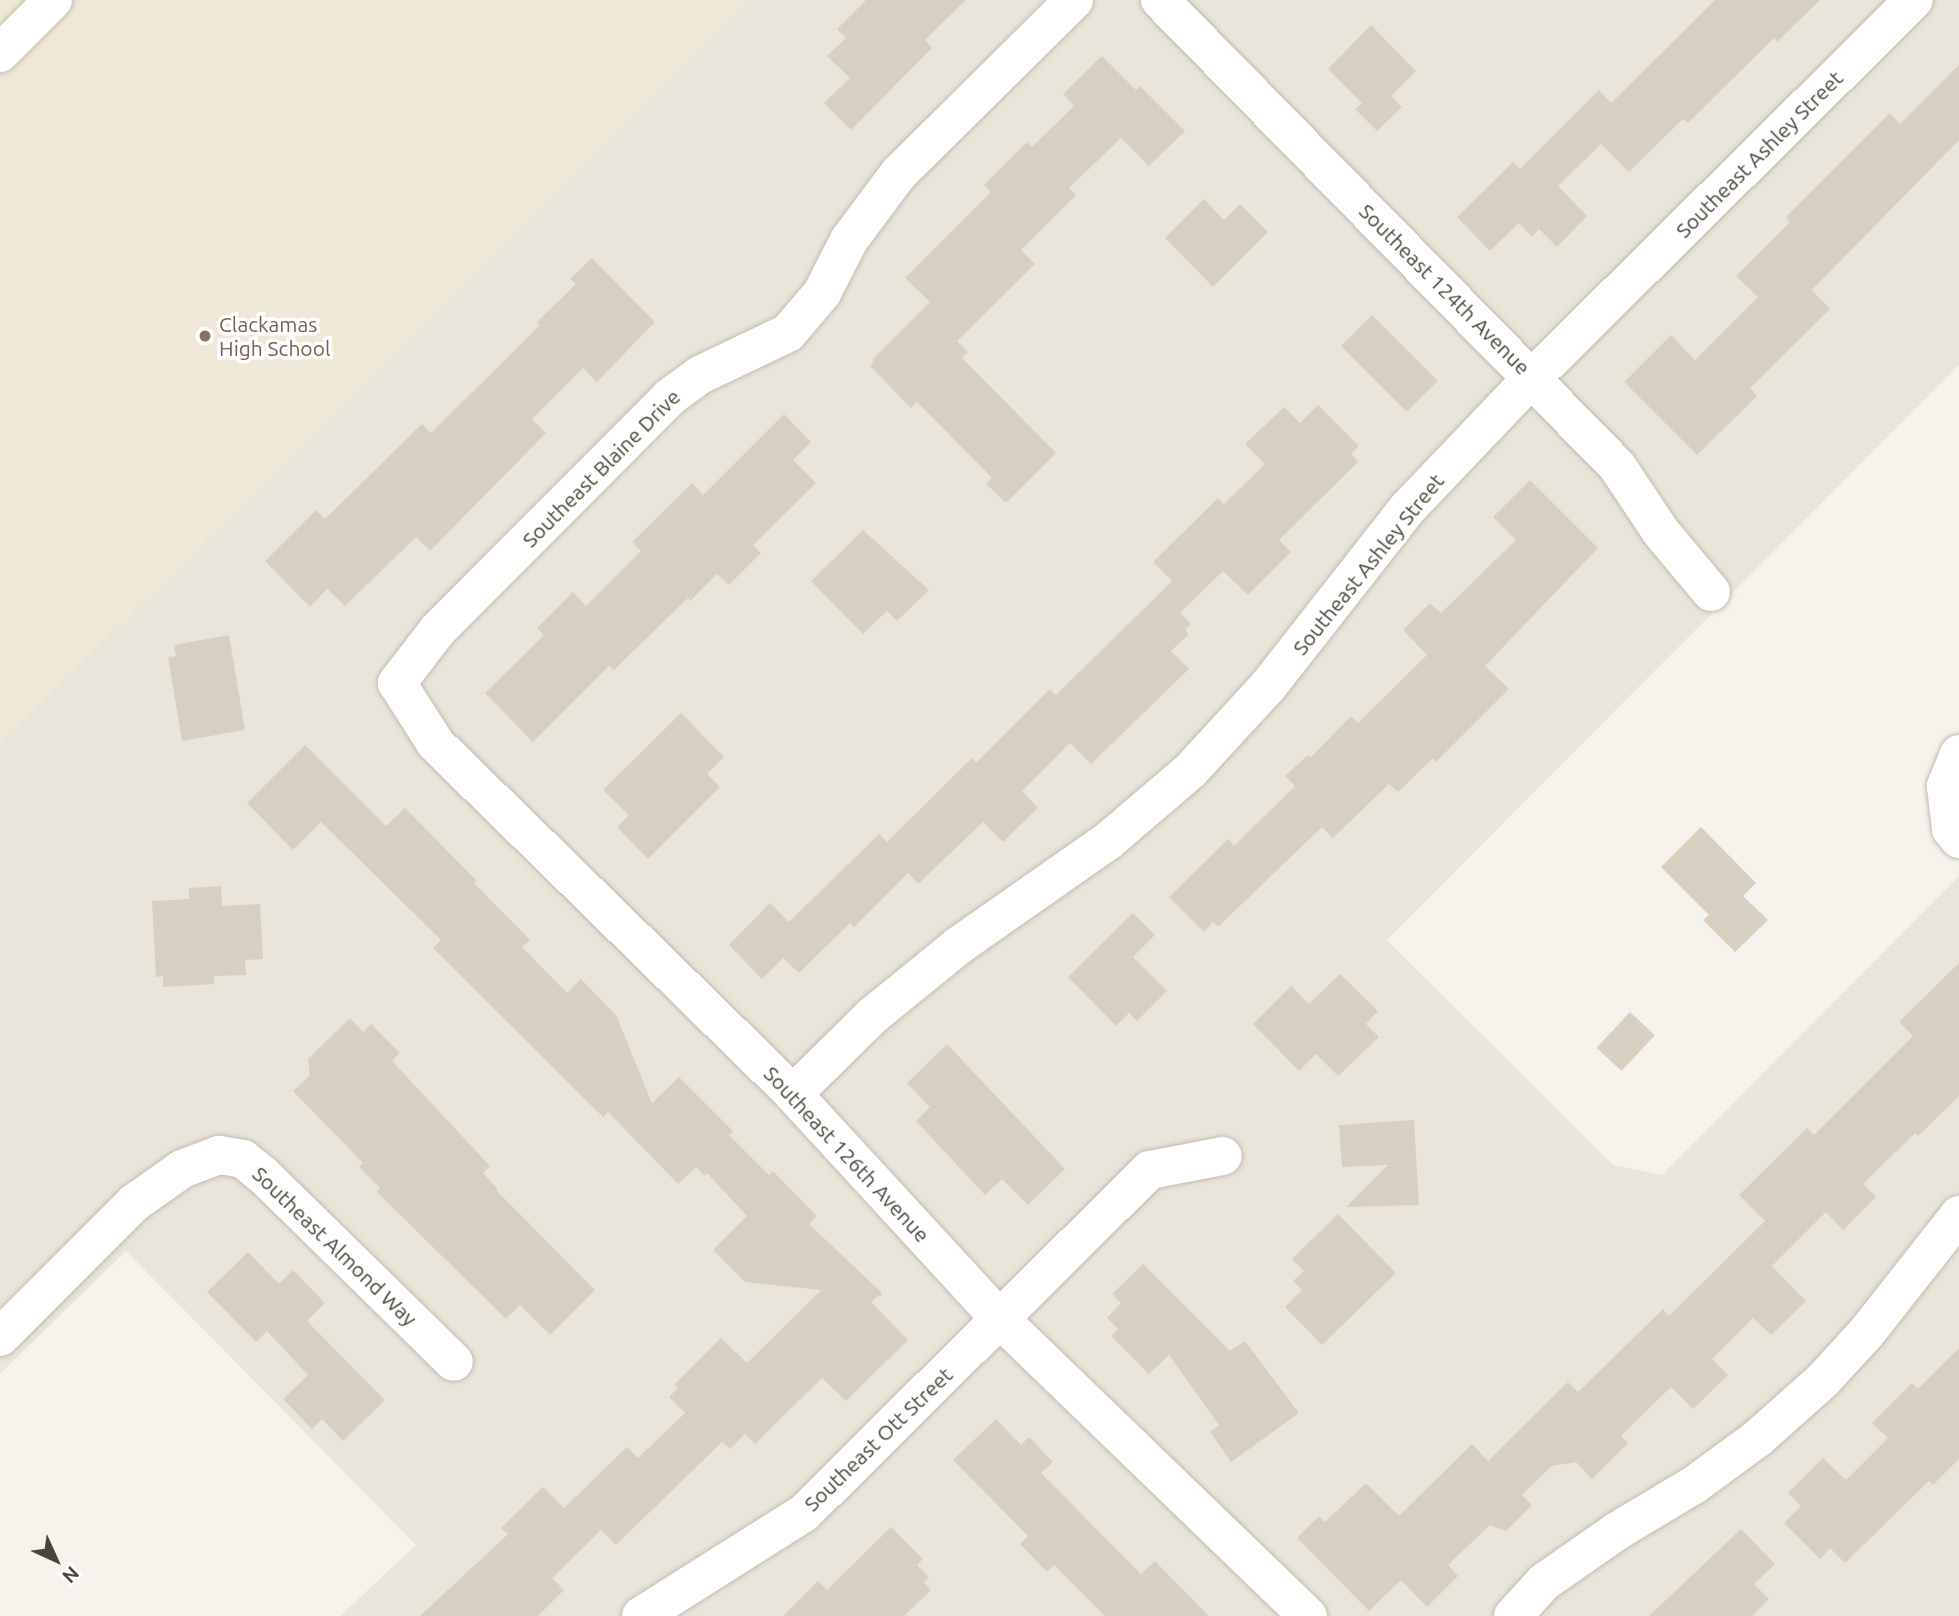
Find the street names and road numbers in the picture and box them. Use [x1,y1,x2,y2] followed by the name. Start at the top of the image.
[1670,65,1848,243] street label: Southeast Ashley Street
[1354,198,1536,380] street label: Southeast 124th Avenue
[517,384,685,552] street label: Southeast Blaine Drive
[1287,468,1449,660] street label: Southeast Ashley Street
[759,1061,935,1247] street label: Southeast 126th Avenue
[248,1161,422,1331] street label: Southeast Almond Way
[799,1362,957,1516] street label: Southeast Ott Street

